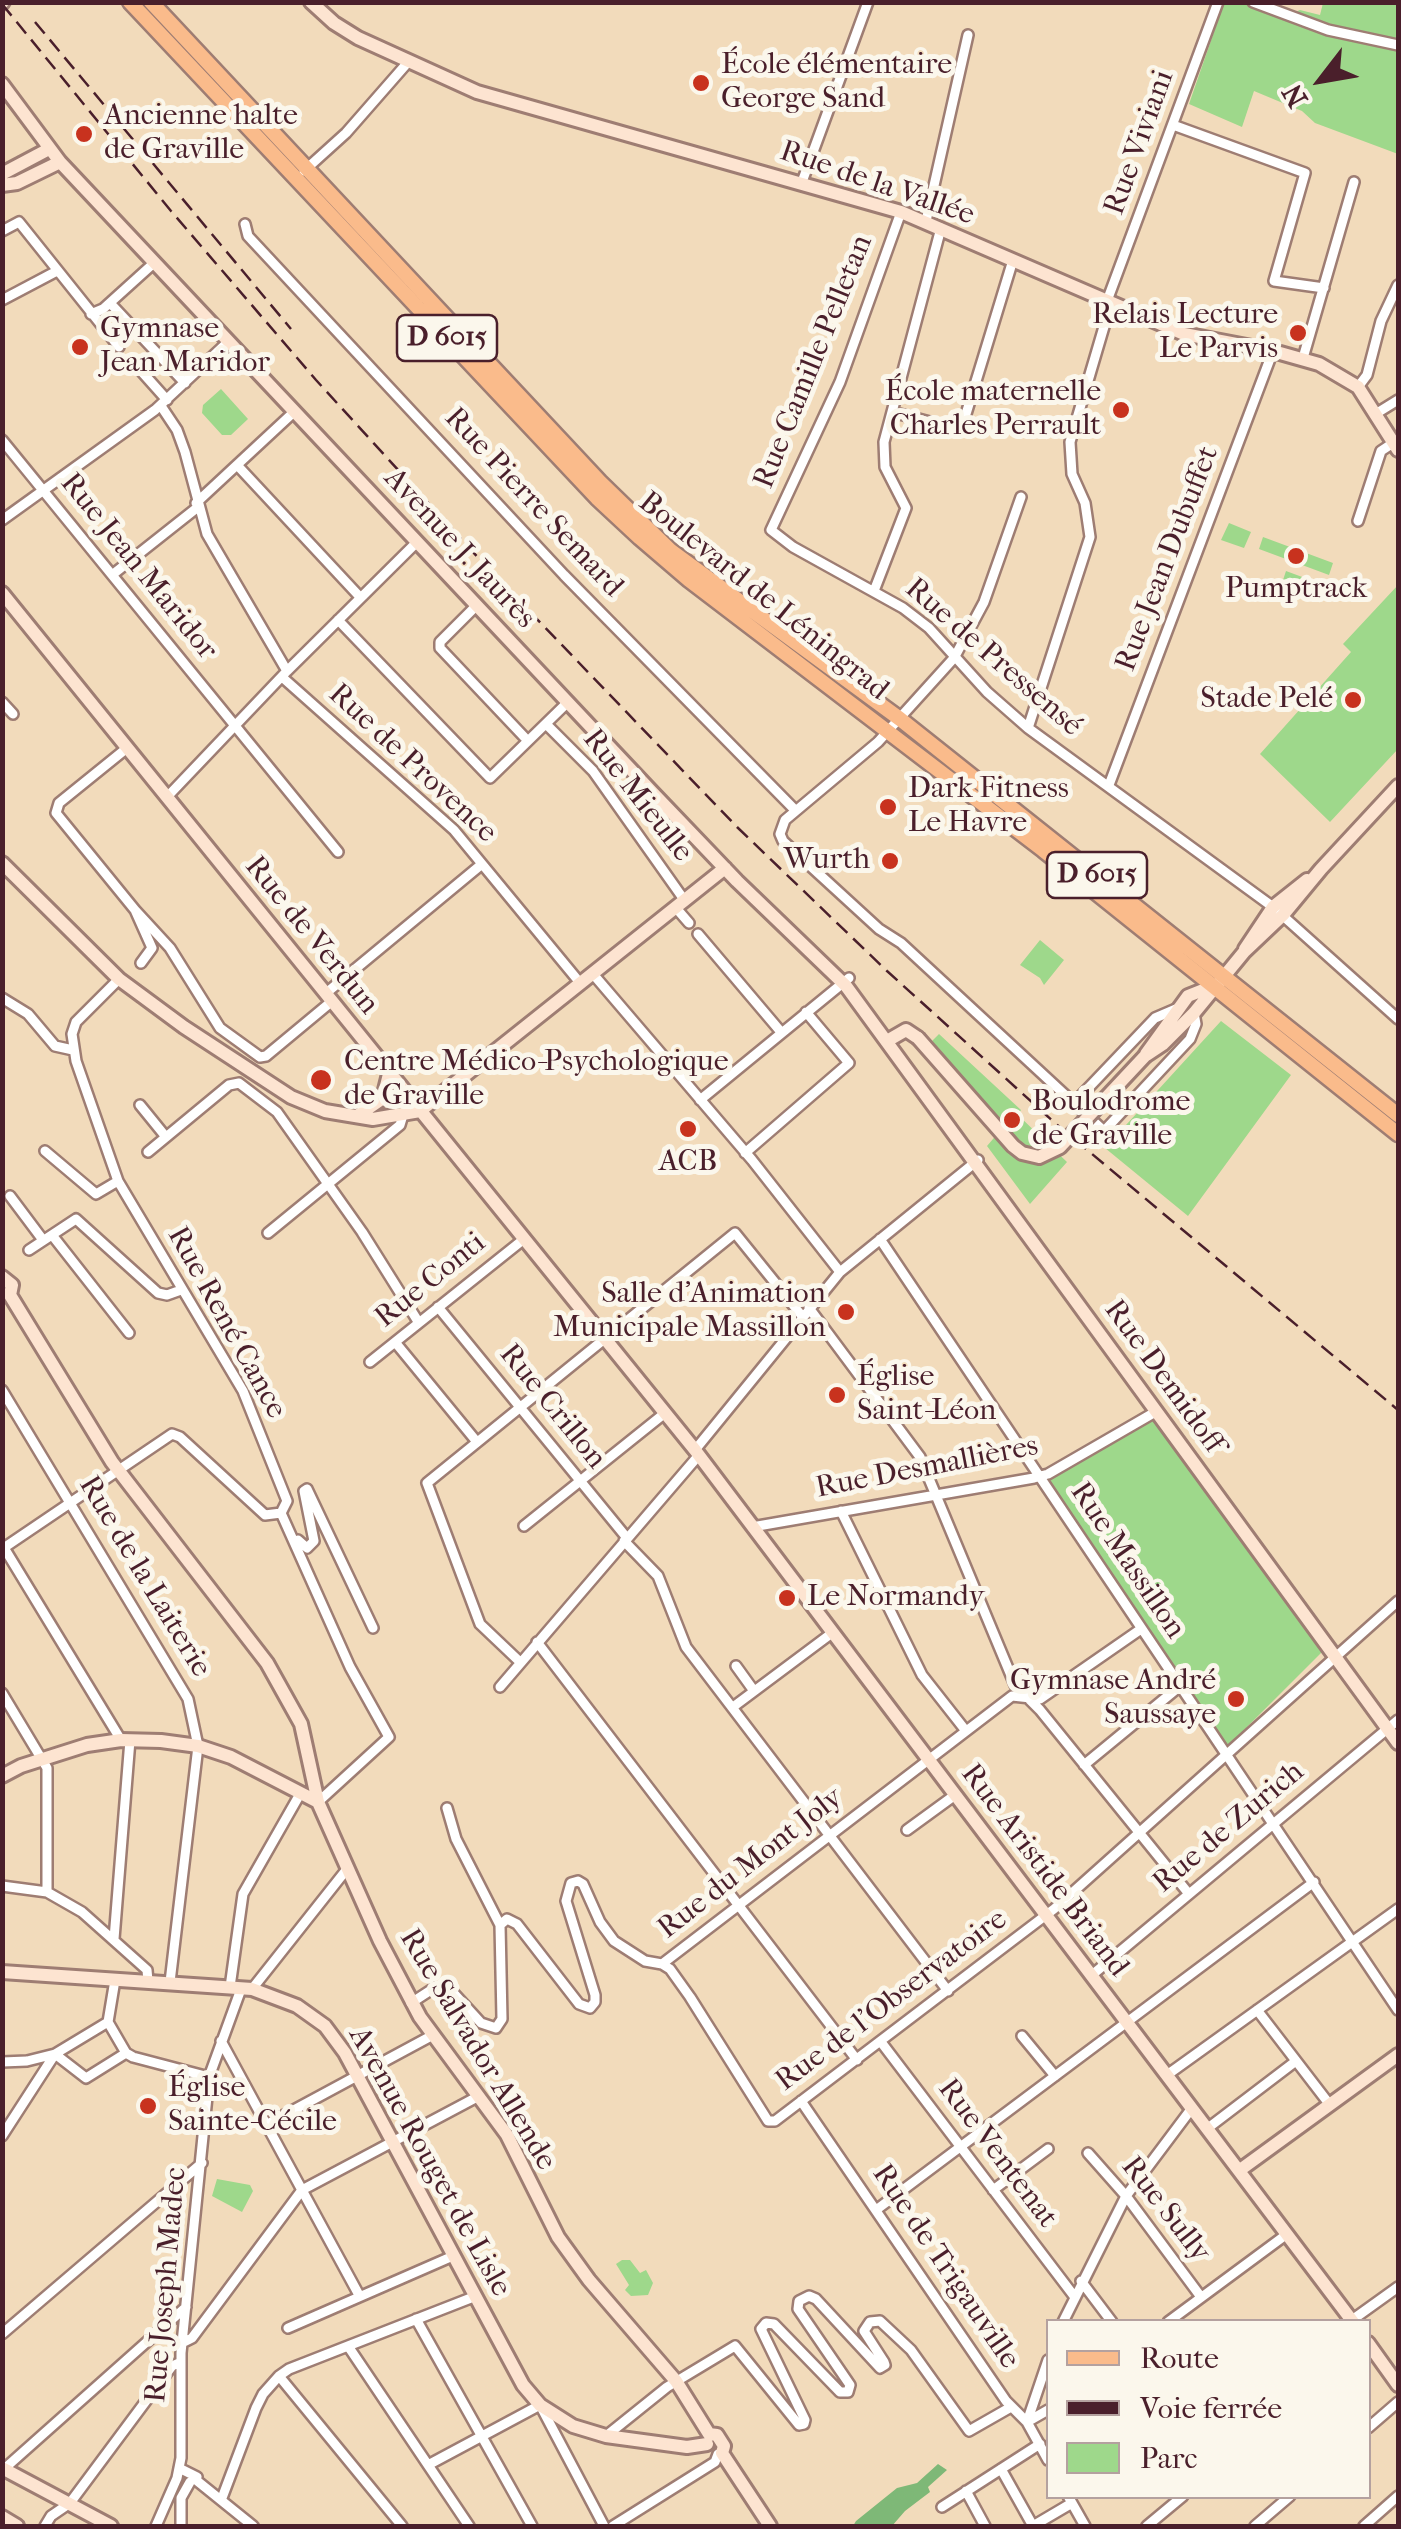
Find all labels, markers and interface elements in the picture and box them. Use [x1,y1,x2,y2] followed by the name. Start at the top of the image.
[1271,30,1371,130] north arrow
[721,48,952,118] place label: École élémentaire George Sand
[1097,66,1183,220] street label: Rue Viviani
[690,72,712,94] marker: École élémentaire George Sand
[1275,78,1314,113] text: N
[104,99,298,170] place label: Ancienne halte de Graville
[73,123,95,145] marker: Ancienne halte de Graville
[775,134,979,234] street label: Rue de la Vallée
[747,230,881,494] street label: Rue Camille Pelletan
[1092,298,1278,368] place label: Relais Lecture Le Parvis
[100,312,270,382] place label: Gymnase Jean Maridor
[397,315,497,361] road number: D 6015
[1287,322,1309,344] marker: Relais Lecture Le Parvis
[69,336,91,358] marker: Gymnase Jean Maridor
[885,375,1101,446] place label: École maternelle Charles Perrault
[1110,399,1132,421] marker: École maternelle Charles Perrault
[436,401,630,605] street label: Rue Pierre Semard
[1109,441,1227,677] street label: Rue Jean Dubuffet
[376,461,542,637] street label: Avenue J. Jaurès
[52,467,224,667] street label: Rue Jean Maridor
[631,485,895,709] street label: Boulevard de Léningrad
[1285,545,1307,567] marker: Pumptrack
[897,571,1089,745] street label: Rue de Pressensé
[1225,572,1367,608] place label: Pumptrack
[320,677,504,851] street label: Rue de Provence
[1200,682,1333,718] place label: Stade Pelé
[1342,689,1364,711] marker: Stade Pelé
[574,722,700,870] street label: Rue Mieulle
[908,772,1069,842] place label: Dark Fitness Le Havre
[877,796,899,818] marker: Dark Fitness Le Havre
[784,843,870,879] place label: Wurth
[236,850,386,1022] street label: Rue de Verdun
[879,850,901,872] marker: Wurth
[1047,852,1147,898] road number: D 6015
[344,1045,729,1116] place label: Centre Médico-Psychologique de Graville
[308,1067,334,1093] marker: Centre Médico-Psychologique de Graville
[1032,1085,1190,1156] place label: Boulodrome de Graville
[1001,1109,1023,1131] marker: Boulodrome de Graville
[677,1118,699,1140] marker: ACB
[659,1145,717,1181] place label: ACB
[158,1221,294,1425] street label: Rue René Cance
[369,1226,493,1336] street label: Rue Conti
[553,1277,826,1348] place label: Salle d'Animation Municipale Massillon
[1096,1294,1230,1460] street label: Rue Demidoff
[835,1301,857,1323] marker: Salle d'Animation Municipale Massillon
[491,1337,613,1477] street label: Rue Crillon
[857,1360,996,1430] place label: Église Saint-Léon
[826,1384,848,1406] marker: Église Saint-Léon
[813,1429,1041,1507] street label: Rue Desmallières
[70,1470,218,1684] street label: Rue de la Laiterie
[1062,1476,1192,1646] street label: Rue Massillon
[807,1580,985,1616] place label: Le Normandy
[776,1587,798,1609] marker: Le Normandy
[1010,1664,1216,1734] place label: Gymnase André Saussaye
[1225,1688,1247,1710] marker: Gymnase André Saussaye
[1146,1755,1312,1901] street label: Rue de Zurich
[952,1757,1136,1985] street label: Rue Aristide Briand
[651,1781,851,1947] street label: Rue du Mont Joly
[769,1902,1015,2100] street label: Rue de l'Observatoire
[391,1923,563,2177] street label: Rue Salvador Allende
[340,2021,518,2303] street label: Avenue Rouget de Lisle
[168,2071,337,2142] place label: Église Sainte-Cécile
[929,2073,1065,2235] street label: Rue Ventenat
[137,2095,159,2117] marker: Église Sainte-Cécile
[1113,2150,1217,2270] street label: Rue Sully
[863,2158,1027,2376] street label: Rue de Trigauville
[139,2166,195,2404] street label: Rue Joseph Madec
[1046,2319,1371,2499] legend
[1140,2341,1219,2376] text: Route
[1140,2391,1282,2426] text: Voie ferrée
[1140,2441,1198,2476] text: Parc

